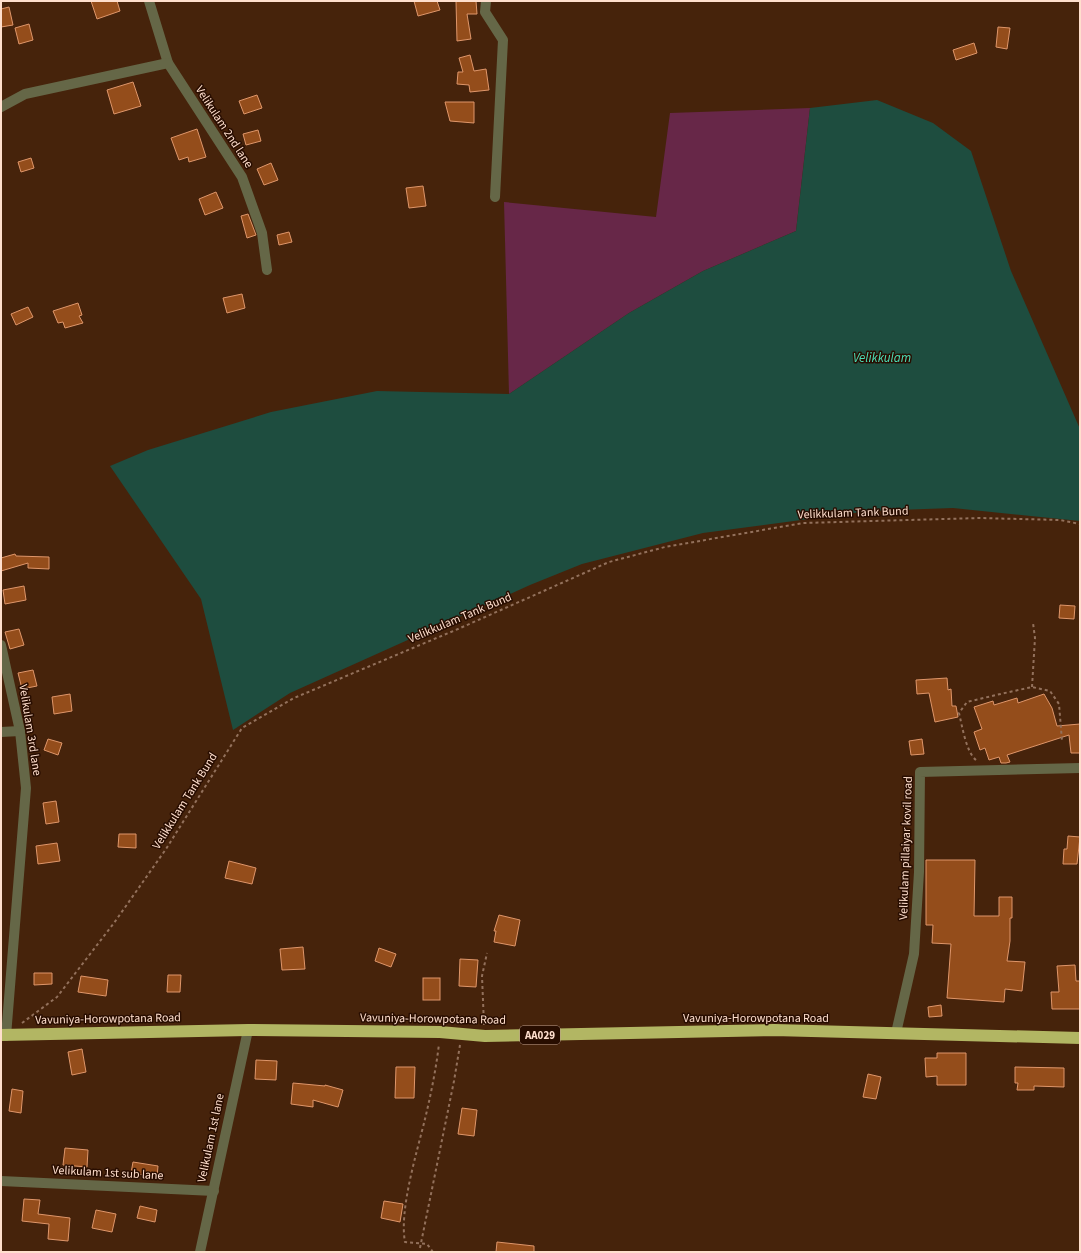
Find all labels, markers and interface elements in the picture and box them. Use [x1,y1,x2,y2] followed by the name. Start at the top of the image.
[191,83,257,171] street label: Velikulam 2nd lane
[853,349,911,367] water label: Velikkulam
[797,503,909,523] street label: Velikkulam Tank Bund
[406,588,514,648] street label: Velikkulam Tank Bund
[14,683,46,777] street label: Velikulam 3rd lane
[148,749,222,853] street label: Velikkulam Tank Bund
[895,776,917,920] street label: Velikulam pillaiyar kovil road
[35,1009,181,1029] street label: Vavuniya-Horowpotana Road
[360,1009,506,1029] street label: Vavuniya-Horowpotana Road
[683,1010,829,1027] street label: Vavuniya-Horowpotana Road
[520,1026,560,1044] road number: AA029
[193,1092,229,1184] street label: Velikulam 1st lane
[52,1162,164,1184] street label: Velikulam 1st sub lane

